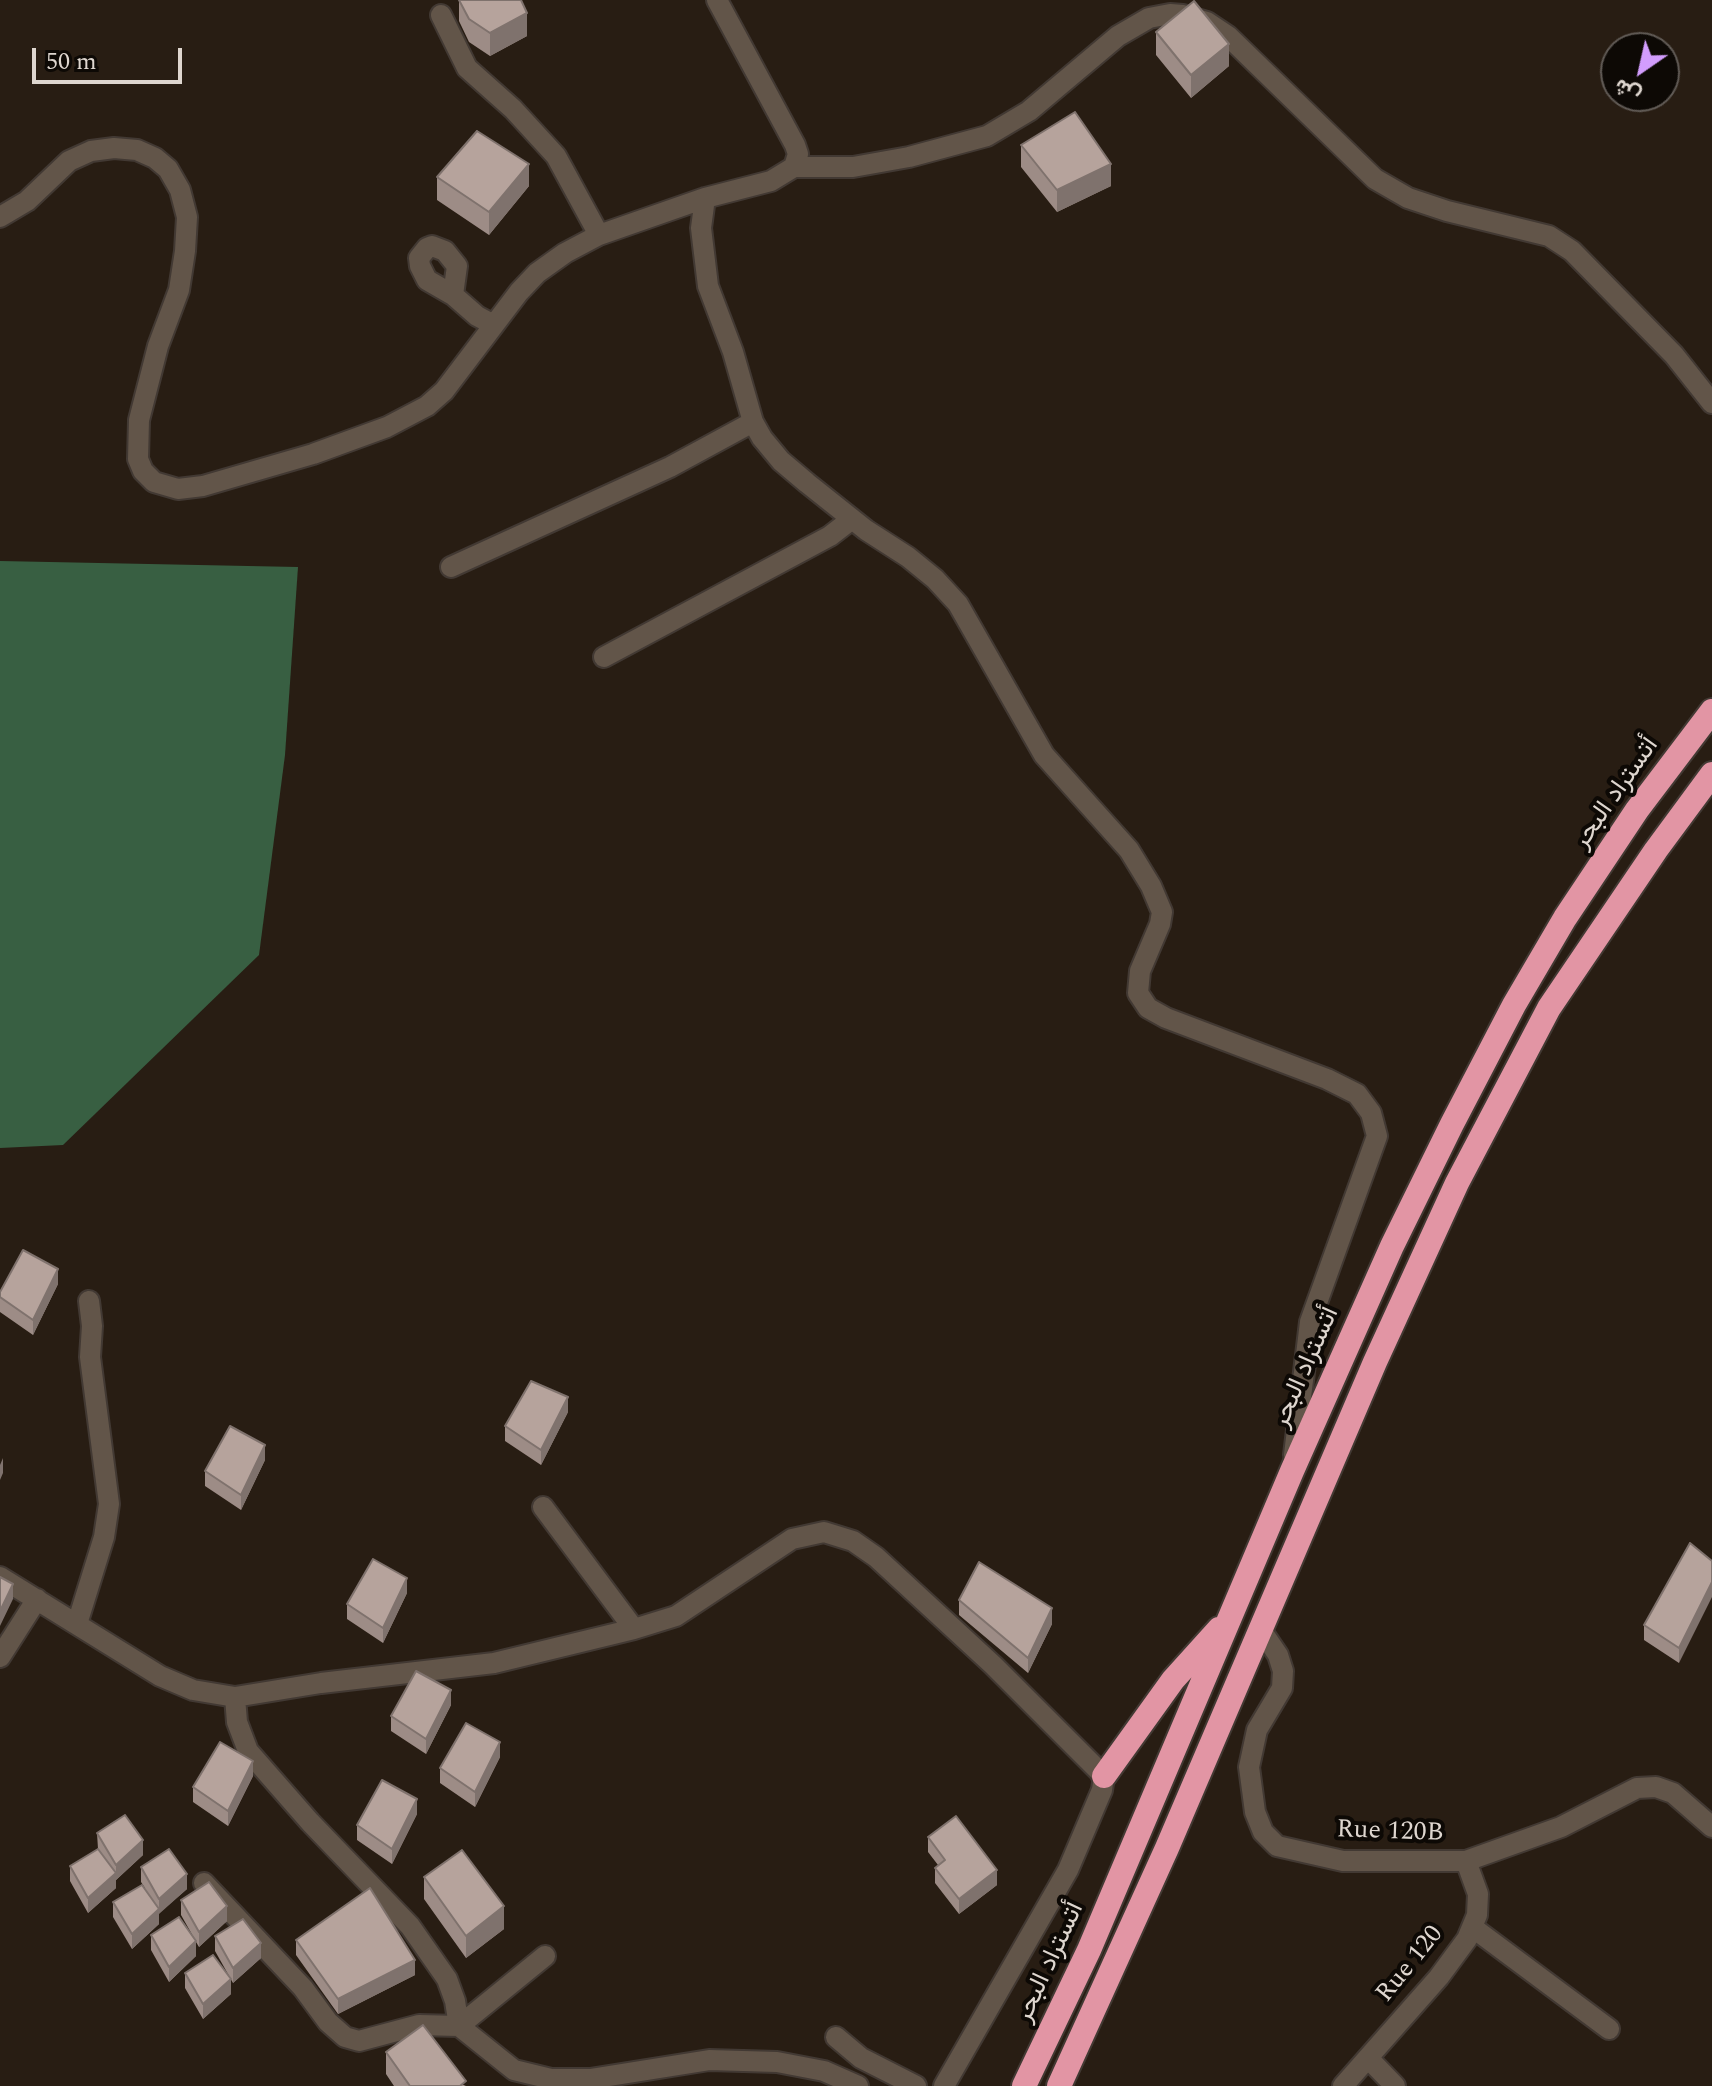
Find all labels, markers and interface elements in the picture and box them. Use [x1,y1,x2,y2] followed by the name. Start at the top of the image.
[36,32,186,82] scale bar
[1600,32,1680,112] north arrow
[46,44,97,80] text: 50 m
[1607,70,1648,112] text: ش
[1567,732,1667,856] street label: أتستراد البحر
[1267,1303,1347,1433] street label: أتستراد البحر
[1336,1816,1444,1850] street label: Rue 120B
[1010,1898,1092,2028] street label: أتستراد البحر
[1371,1920,1451,2010] street label: Rue 120

